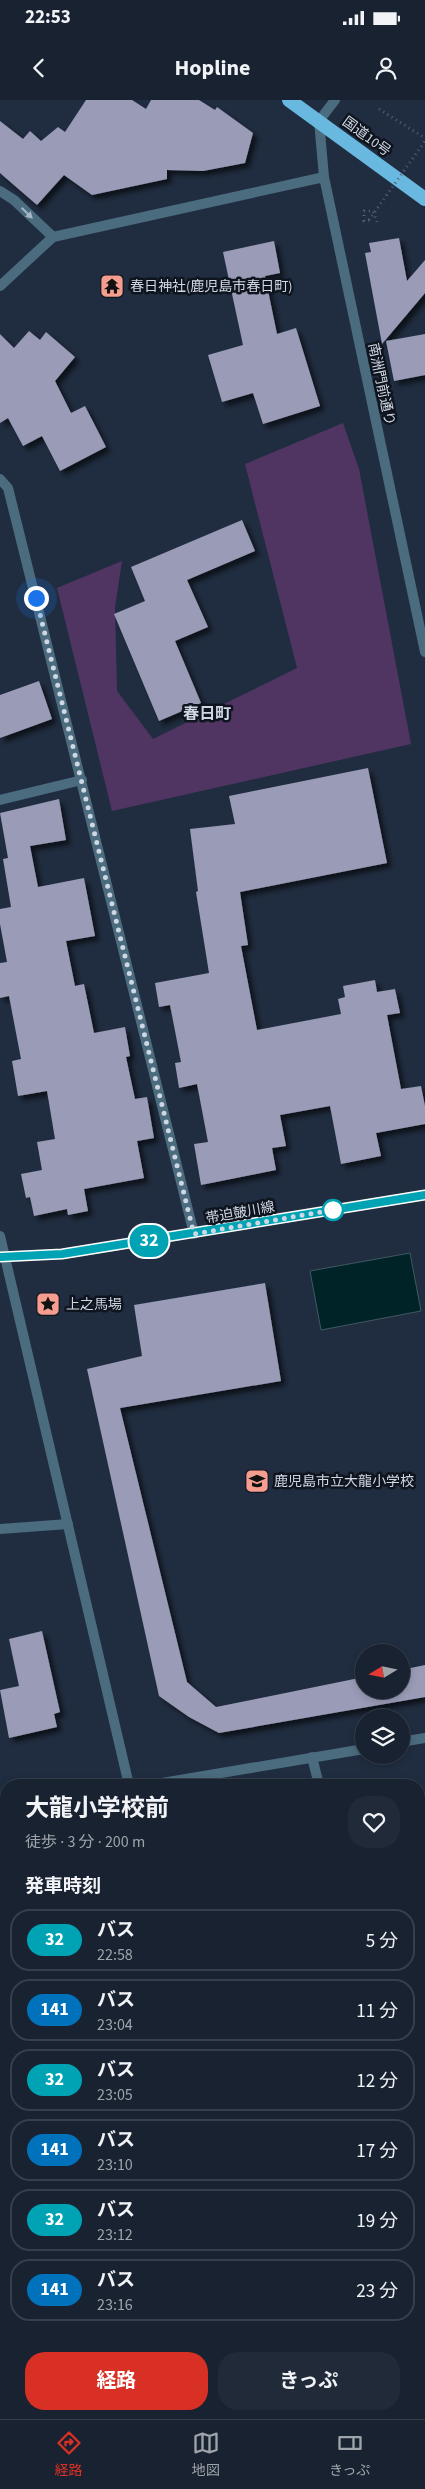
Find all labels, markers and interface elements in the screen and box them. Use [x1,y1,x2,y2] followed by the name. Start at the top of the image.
[25,4,71,31] text: 22:53
[175,52,251,84] text: Hopline
[25,54,53,82] icon: back
[372,54,400,82] icon: person
[338,112,395,161] street label: 国道10号
[21,207,33,219] one-way arrow
[99,273,125,299] temple icon: 春日神社(鹿児島市春日町)
[130,277,292,297] place label: 春日神社(鹿児島市春日町)
[363,341,400,427] street label: 南洲門前通り
[24,586,49,611] your location
[183,703,231,725] district label: 春日町
[204,1197,276,1229] street label: 帯迫皷川線
[322,1199,344,1221] unlabelled marker
[126,1225,172,1257] line badge: 32
[139,1228,159,1253] text: 32
[35,1291,61,1317] place icon: 上之馬場
[66,1295,122,1315] place label: 上之馬場
[244,1468,270,1494] school or university icon: 鹿児島市立大龍小学校
[274,1472,414,1492] place label: 鹿児島市立大龍小学校
[355,1644,410,1699] north arrow
[355,1644,410,1764] map controls
[355,1709,410,1764] button: layers
[25,1791,169,1826] text: 大龍小学校前
[348,1796,400,1848] button: heart
[25,1831,145,1853] text: 徒歩 · 3 分 · 200 m
[25,1873,101,1900] text: 発車時刻
[97,1917,135,1944] text: バス
[45,1927,64,1952] text: 32
[366,1928,398,1955] text: 5 分
[97,1944,133,1966] text: 22:58
[97,1987,135,2014] text: バス
[40,1997,69,2022] text: 141
[356,1998,398,2025] text: 11 分
[97,2014,133,2036] text: 23:04
[97,2057,135,2084] text: バス
[45,2067,64,2092] text: 32
[356,2068,398,2095] text: 12 分
[97,2084,133,2106] text: 23:05
[97,2127,135,2154] text: バス
[40,2137,69,2162] text: 141
[356,2138,398,2165] text: 17 分
[97,2154,133,2176] text: 23:10
[97,2197,135,2224] text: バス
[45,2207,64,2232] text: 32
[356,2208,398,2235] text: 19 分
[97,2224,133,2246] text: 23:12
[97,2267,135,2294] text: バス
[40,2277,69,2302] text: 141
[356,2278,398,2305] text: 23 分
[97,2294,133,2316] text: 23:16
[25,2352,208,2410] button: 経路
[218,2352,400,2410] button: きっぷ
[55,2429,83,2481] tab: 経路
[192,2429,220,2481] tab: 地図
[329,2429,370,2481] tab: きっぷ

